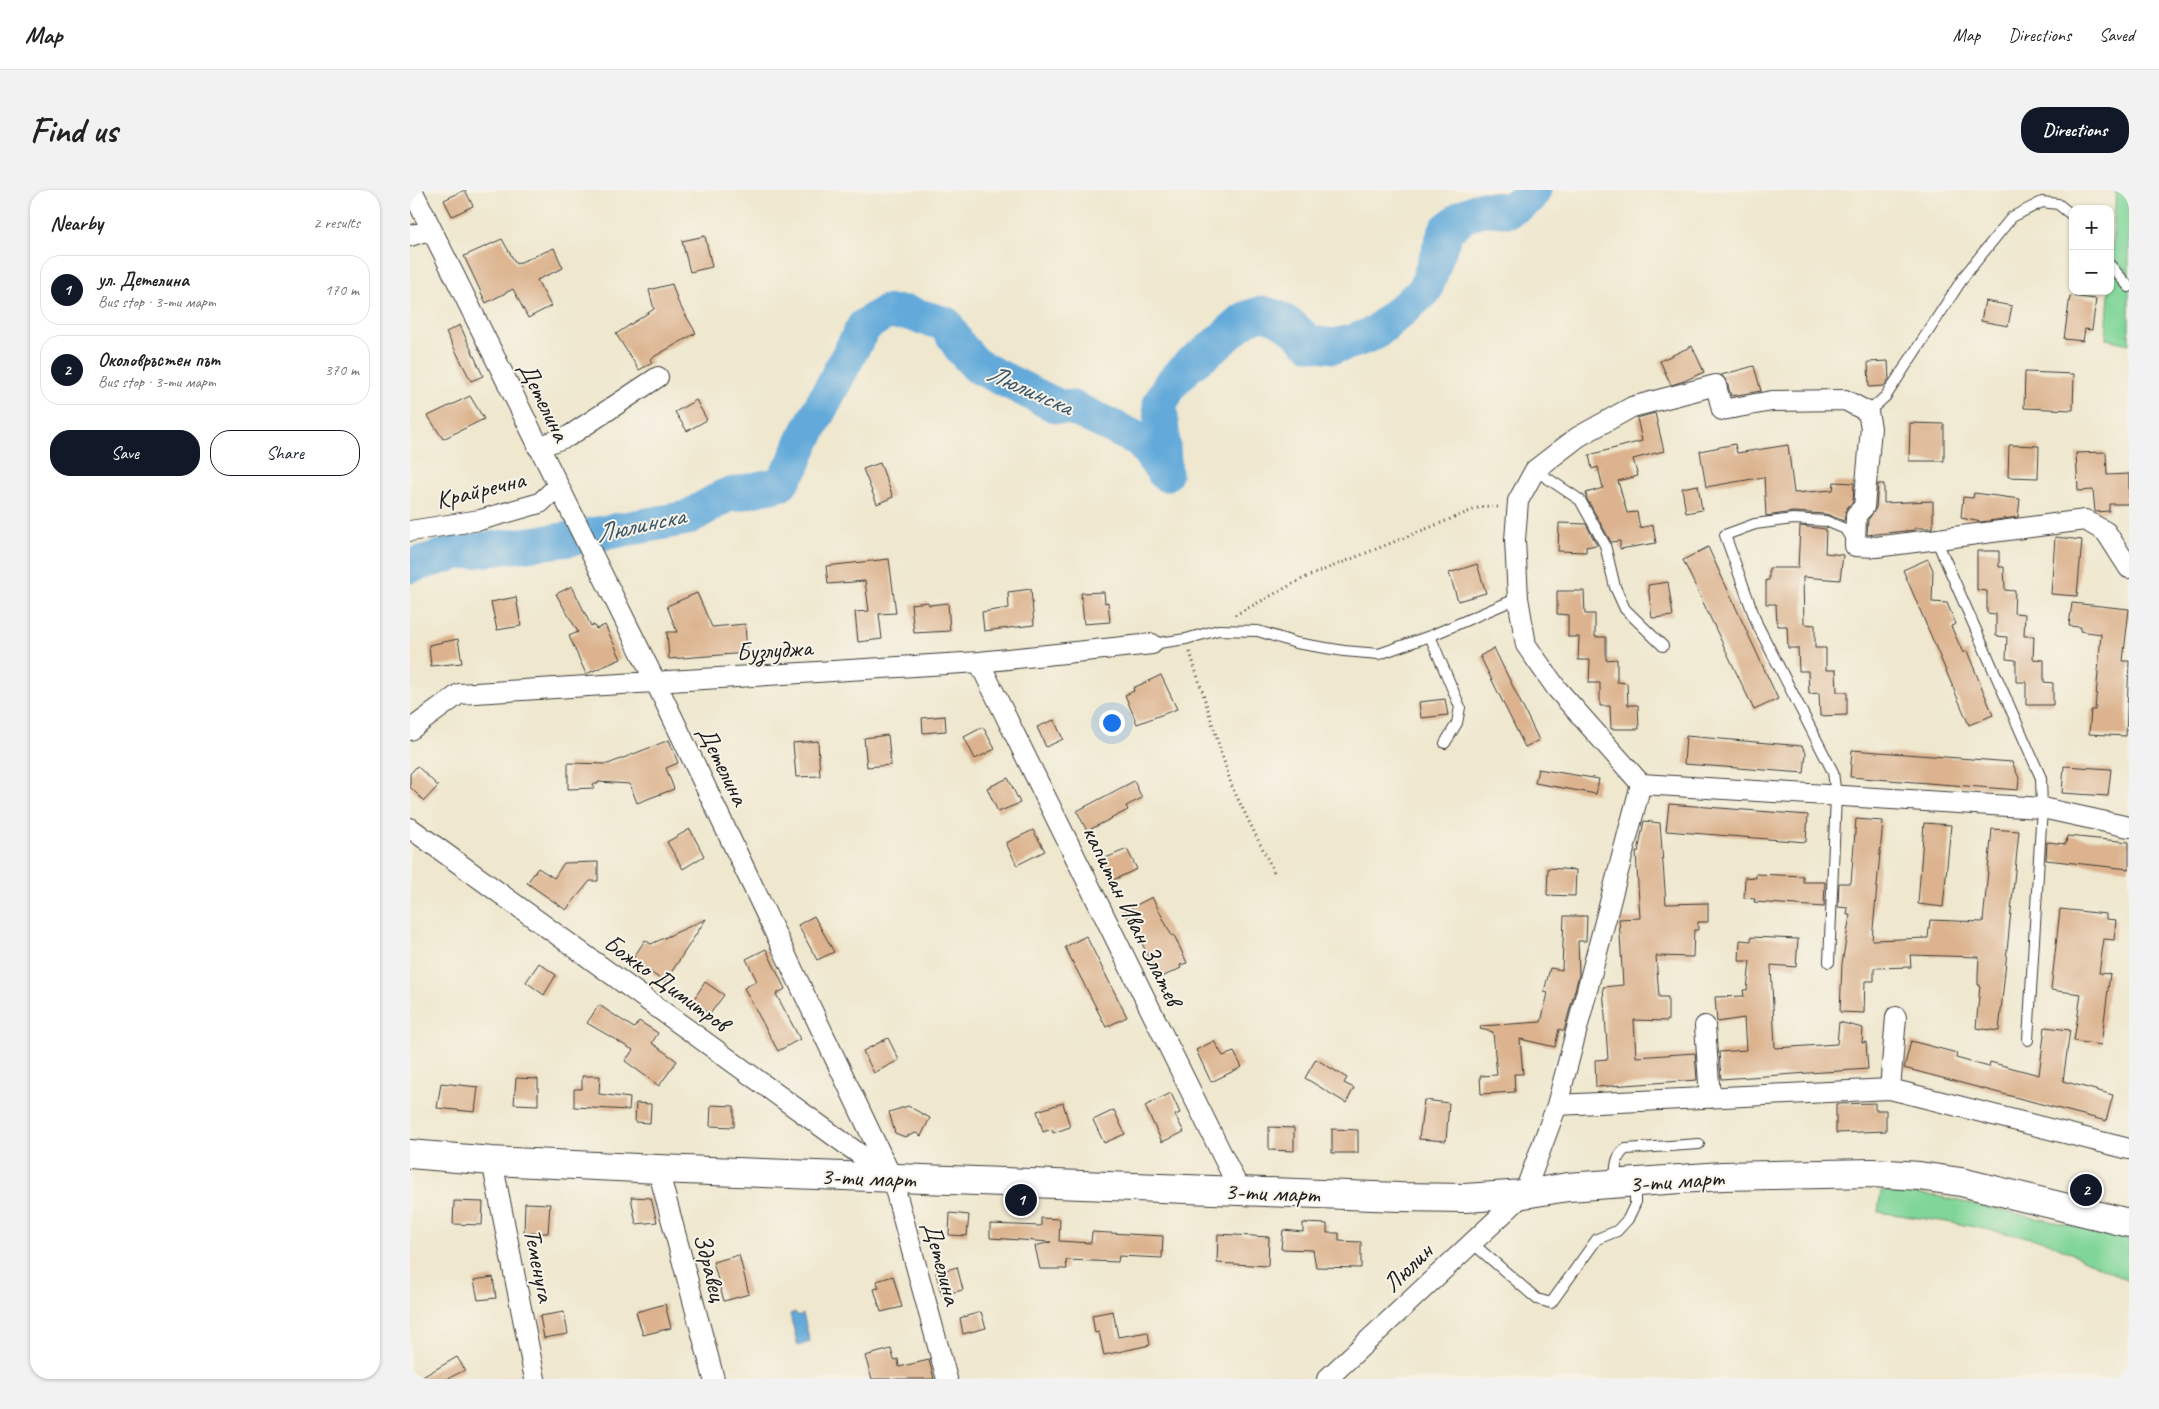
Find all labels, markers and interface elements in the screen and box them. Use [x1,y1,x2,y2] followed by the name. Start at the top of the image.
[25,20,62,50] text: Map
[1953,24,1980,46] text: Map
[2008,24,2071,46] text: Directions
[2099,24,2134,46] text: Saved
[2021,107,2129,153] button: Directions
[30,108,117,153] text: Find us
[2069,205,2114,295] map controls
[2069,205,2114,250] button: +
[50,210,103,236] text: Nearby
[313,213,360,233] text: 2 results
[2069,250,2114,295] button: −
[98,268,189,292] text: ул. Детелина
[63,280,71,300] text: 1
[325,280,359,300] text: 170 m
[98,292,215,312] text: Bus stop · 3-ти март
[98,348,219,372] text: Околовръстен път
[511,356,578,448] street label: Детелина
[982,356,1081,424] water label: Люлинска
[63,360,71,380] text: 2
[325,360,359,380] text: 370 m
[98,372,215,392] text: Bus stop · 3-ти март
[50,430,200,476] button: Save
[210,430,360,476] button: Share
[432,463,530,516] street label: Крайречна
[593,498,691,550] water label: Люлинска
[735,631,816,670] street label: Бузлуджа
[1099,710,1125,736] your location
[690,720,757,812] street label: Детелина
[1075,820,1192,1015] street label: капитан Иван Златев
[598,927,740,1042] street label: Божко Димитров
[820,1160,918,1196] street label: 3-ти март
[1628,1162,1726,1200] street label: 3-ти март
[2070,1171,2102,1209] pin: 2
[1224,1175,1322,1211] street label: 3-ти март
[1005,1181,1037,1219] pin: 1
[916,1218,969,1310] street label: Детелина
[516,1226,562,1307] street label: Теменуга
[686,1230,735,1306] street label: Здравец
[1376,1235,1441,1299] street label: Люлин

